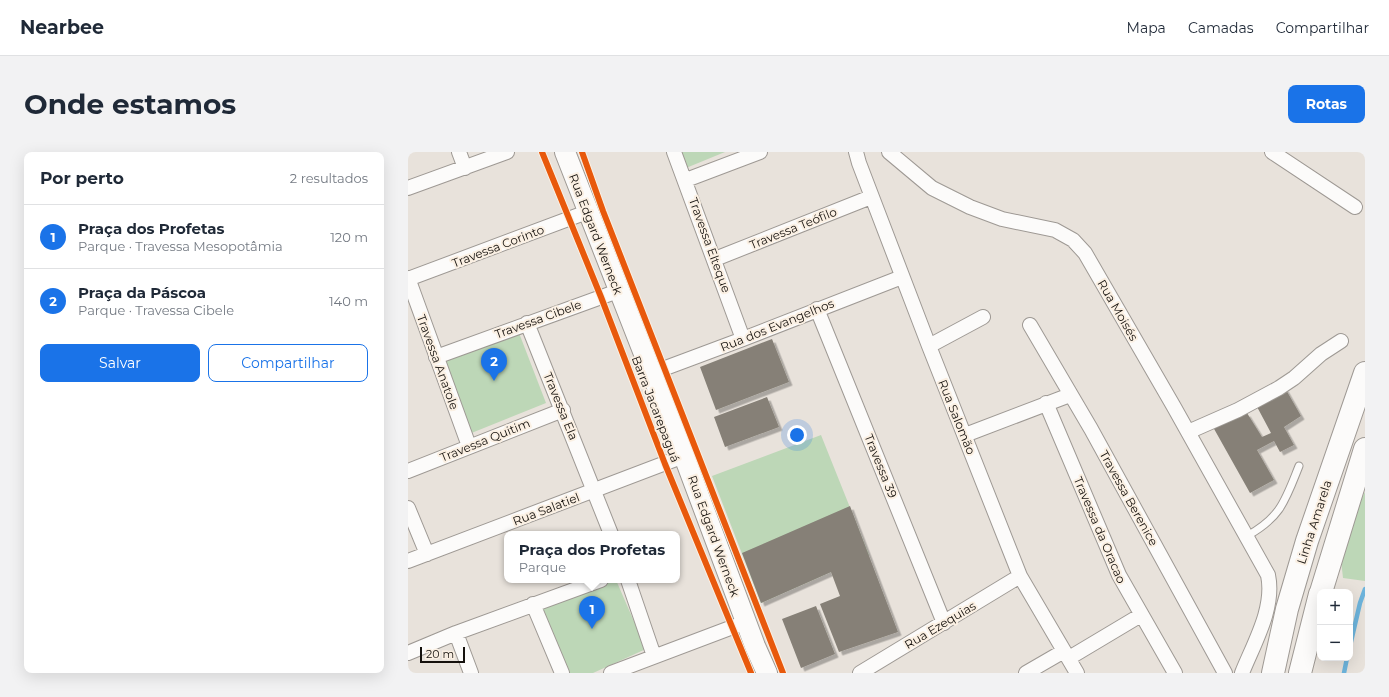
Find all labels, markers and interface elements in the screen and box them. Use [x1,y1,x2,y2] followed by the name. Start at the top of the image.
[20,16,104,39] text: Nearbee
[1127,19,1166,37] text: Mapa
[1188,19,1254,37] text: Camadas
[1276,19,1369,37] text: Compartilhar
[1288,85,1365,123] button: Rotas
[24,87,236,121] text: Onde estamos
[40,168,124,188] text: Por perto
[290,170,368,186] text: 2 resultados
[566,172,626,297] street label: Rua Edgard Werneck
[686,195,734,295] street label: Travessa Elteque
[747,204,839,252] street label: Travessa Teófilo
[78,219,224,238] text: Praça dos Profetas
[450,222,546,270] street label: Travessa Corinto
[50,229,56,245] text: 1
[330,229,368,245] text: 120 m
[78,238,283,254] text: Parque · Travessa Mesopotâmia
[1094,277,1142,343] street label: Rua Moisés
[78,283,206,302] text: Praça da Páscoa
[49,293,57,309] text: 2
[329,293,368,309] text: 140 m
[718,295,836,355] street label: Rua dos Evangelhos
[493,296,583,342] street label: Travessa Cibele
[78,302,234,318] text: Parque · Travessa Cibele
[414,312,462,412] street label: Travessa Anatole
[40,344,200,382] button: Salvar
[208,344,368,382] button: Compartilhar
[481,348,507,381] pin: 2
[629,354,683,464] street label: Barra Jacarepaguá
[541,370,581,442] street label: Travessa Ela
[935,377,979,457] street label: Rua Salomão
[438,415,532,465] street label: Travessa Quitim
[787,425,807,445] your location
[861,432,901,500] street label: Travessa 39
[1097,448,1161,548] street label: Travessa Berenice
[685,473,743,600] street label: Rua Edgard Werneck
[1071,474,1129,586] street label: Travessa da Oracao
[1293,478,1335,566] street label: Linha Amarela
[510,489,582,529] street label: Rua Salatiel
[504,531,680,583] popup
[519,540,665,559] text: Praça dos Profetas
[519,559,566,575] text: Parque
[1317,589,1353,661] map controls
[1317,589,1353,625] button: +
[579,596,605,629] pin: 1
[902,598,978,652] street label: Rua Ezequias
[1317,625,1353,661] button: −
[420,645,465,664] scale bar
[426,647,454,661] text: 20 m

